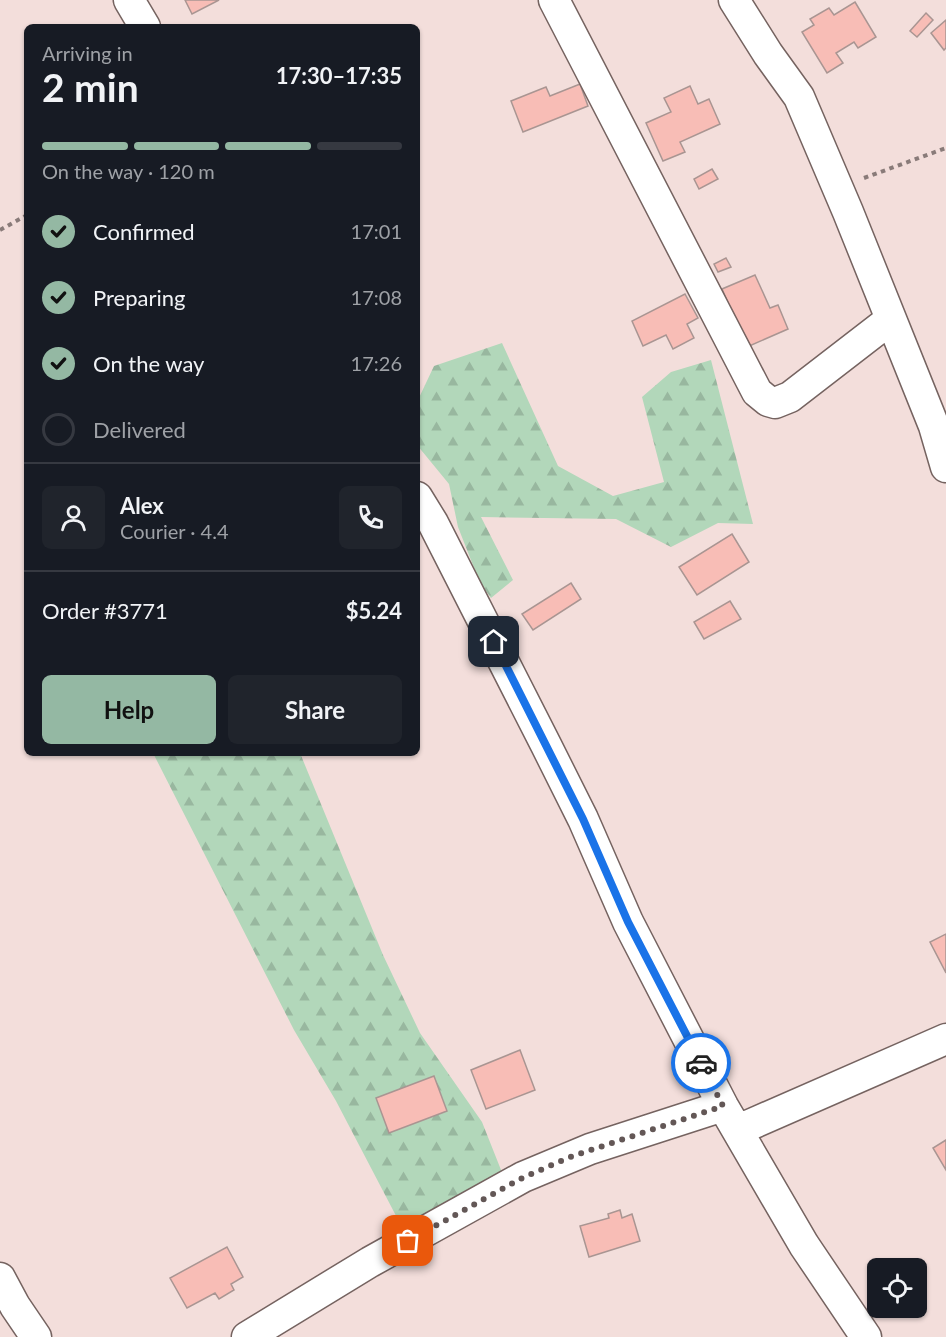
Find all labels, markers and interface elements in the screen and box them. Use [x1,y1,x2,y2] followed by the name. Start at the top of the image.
[42,41,133,65] text: Arriving in
[276,62,402,89] text: 17:30–17:35
[42,64,139,110] text: 2 min
[42,159,215,183] text: On the way · 120 m
[42,215,75,248] icon: check
[93,218,195,245] text: Confirmed
[351,219,402,243] text: 17:01
[42,281,75,314] icon: check
[93,284,185,311] text: Preparing
[351,285,402,309] text: 17:08
[42,347,75,380] icon: check
[93,350,204,377] text: On the way
[351,351,402,375] text: 17:26
[93,416,186,443] text: Delivered
[42,486,105,549] button: person
[339,486,402,549] button: phone
[120,492,164,519] text: Alex
[120,519,229,543] text: Courier · 4.4
[42,597,168,624] text: Order #3771
[346,597,402,624] text: $5.24
[468,616,519,667] pin
[477,625,510,658] icon: home
[42,675,216,744] button: Help
[228,675,402,744] button: Share
[671,1033,731,1093] courier
[685,1047,718,1080] icon: car
[382,1215,433,1266] pin
[391,1224,424,1257] icon: bag
[867,1258,927,1318] map controls
[867,1258,927,1318] button: locate

